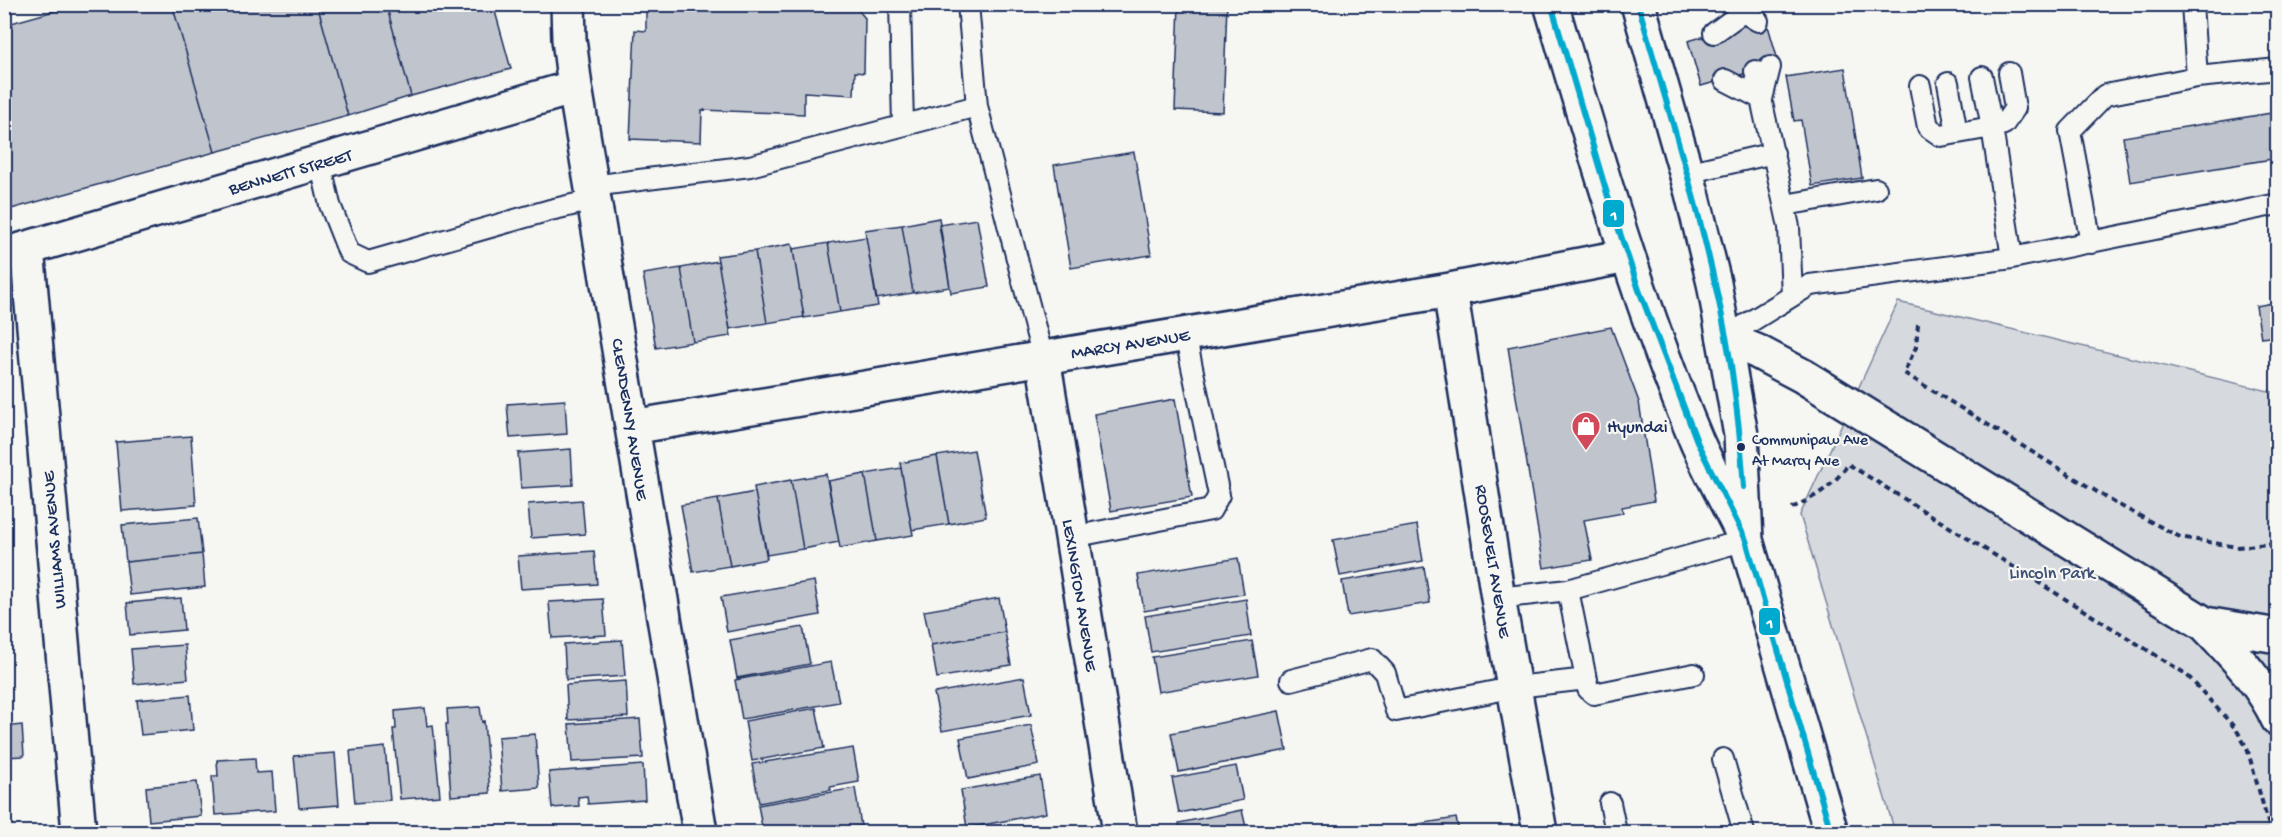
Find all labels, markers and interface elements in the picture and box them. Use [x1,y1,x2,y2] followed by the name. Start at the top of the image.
[226,145,356,201] street label: BENNETT STREET
[1602,199,1625,228] line badge: 1
[1610,208,1617,227] text: 1
[1069,326,1192,365] street label: MARCY AVENUE
[605,337,652,503] street label: CLENDENNY AVENUE
[1570,410,1602,452] shop icon: Hyundai
[1607,418,1668,439] place label: Hyundai
[1752,432,1869,472] place label: Communipaw Ave At Marcy Ave
[1735,441,1747,453] marker: Communipaw Ave At Marcy Ave
[39,469,72,609] street label: WILLIAMS AVENUE
[1469,483,1514,640] street label: ROOSEVELT AVENUE
[1056,518,1101,674] street label: LEXINGTON AVENUE
[2009,564,2097,585] park label: Lincoln Park
[1758,607,1781,636] line badge: 1
[1766,616,1773,635] text: 1

